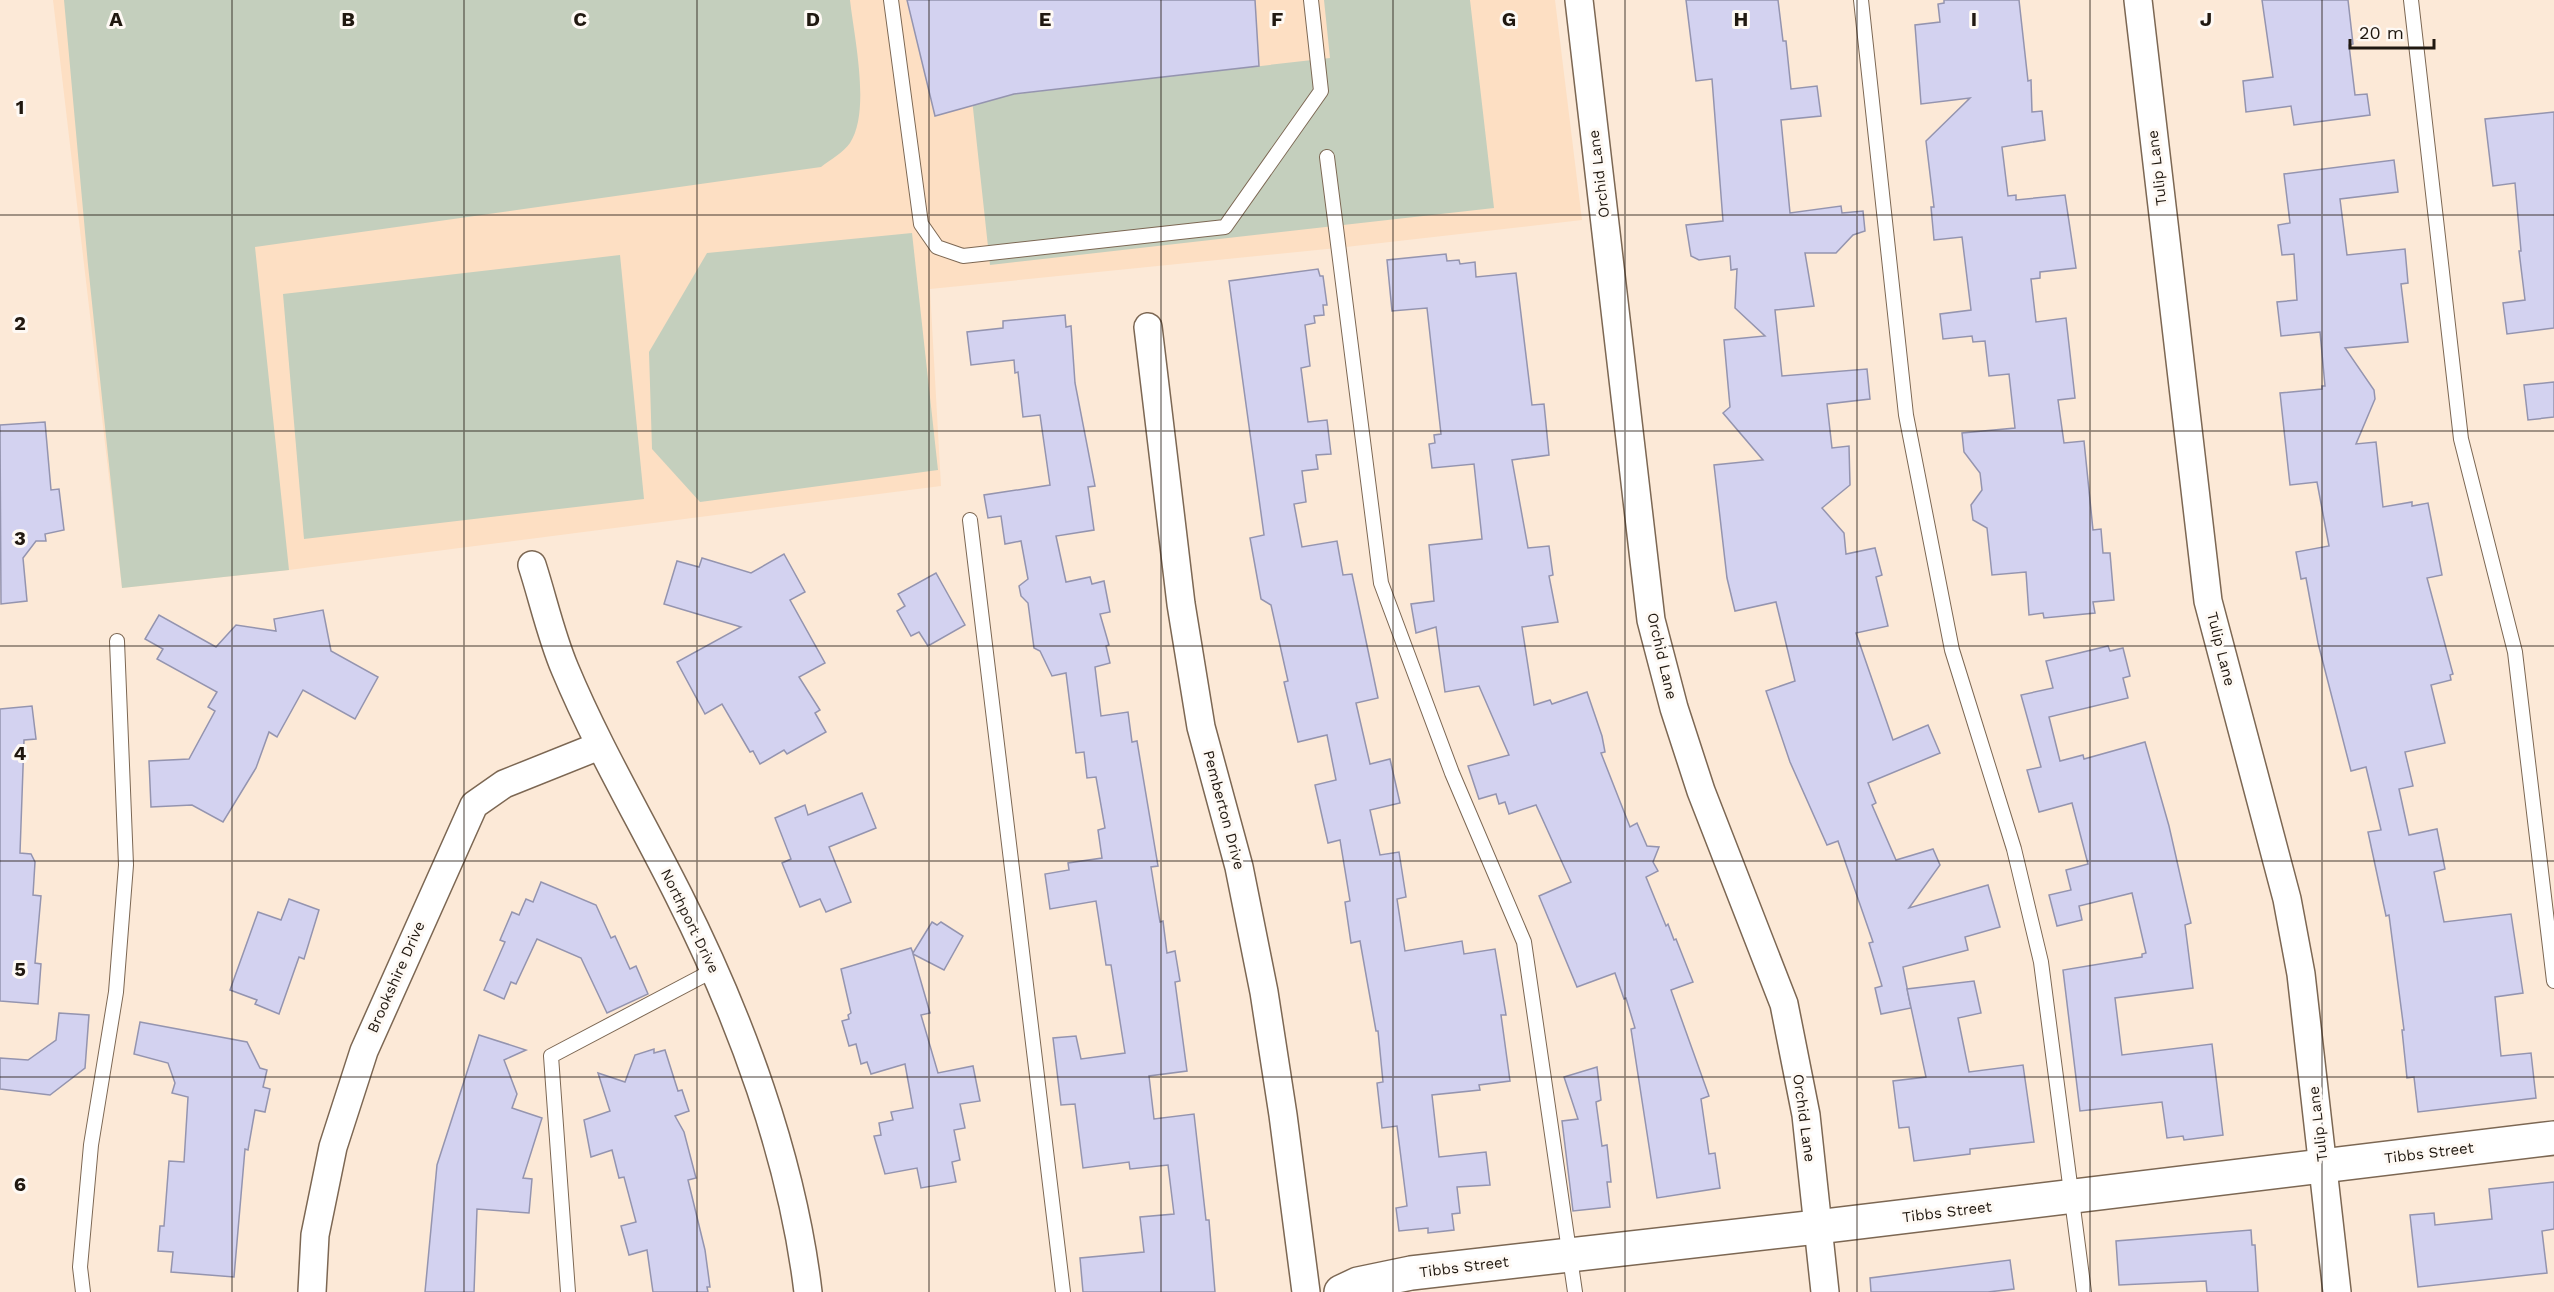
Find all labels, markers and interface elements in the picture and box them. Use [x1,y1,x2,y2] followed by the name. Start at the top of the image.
[109,7,123,31] text: A
[341,7,355,31] text: B
[573,7,587,31] text: C
[806,7,820,31] text: D
[1039,7,1051,31] text: E
[1271,7,1283,31] text: F
[1502,7,1516,31] text: G
[1734,7,1748,31] text: H
[1971,7,1977,31] text: I
[2200,7,2212,31] text: J
[2350,12,2434,50] scale bar
[2359,22,2404,43] text: 20 m
[16,95,24,119] text: 1
[1585,129,1613,219] street label: Orchid Lane
[2143,129,2171,207] street label: Tulip Lane
[14,311,26,335] text: 2
[14,526,26,550] text: 3
[2203,610,2239,688] street label: Tulip Lane
[1643,611,1681,701] street label: Orchid Lane
[14,741,27,765] text: 4
[1199,748,1249,872] street label: Pemberton Drive
[657,866,723,976] street label: Northport Drive
[363,918,429,1036] street label: Brookshire Drive
[14,957,26,981] text: 5
[1789,1073,1819,1163] street label: Orchid Lane
[2304,1085,2332,1163] street label: Tulip Lane
[2383,1139,2475,1167] street label: Tibbs Street
[14,1172,26,1196] text: 6
[1901,1198,1993,1226] street label: Tibbs Street
[1418,1253,1510,1281] street label: Tibbs Street

